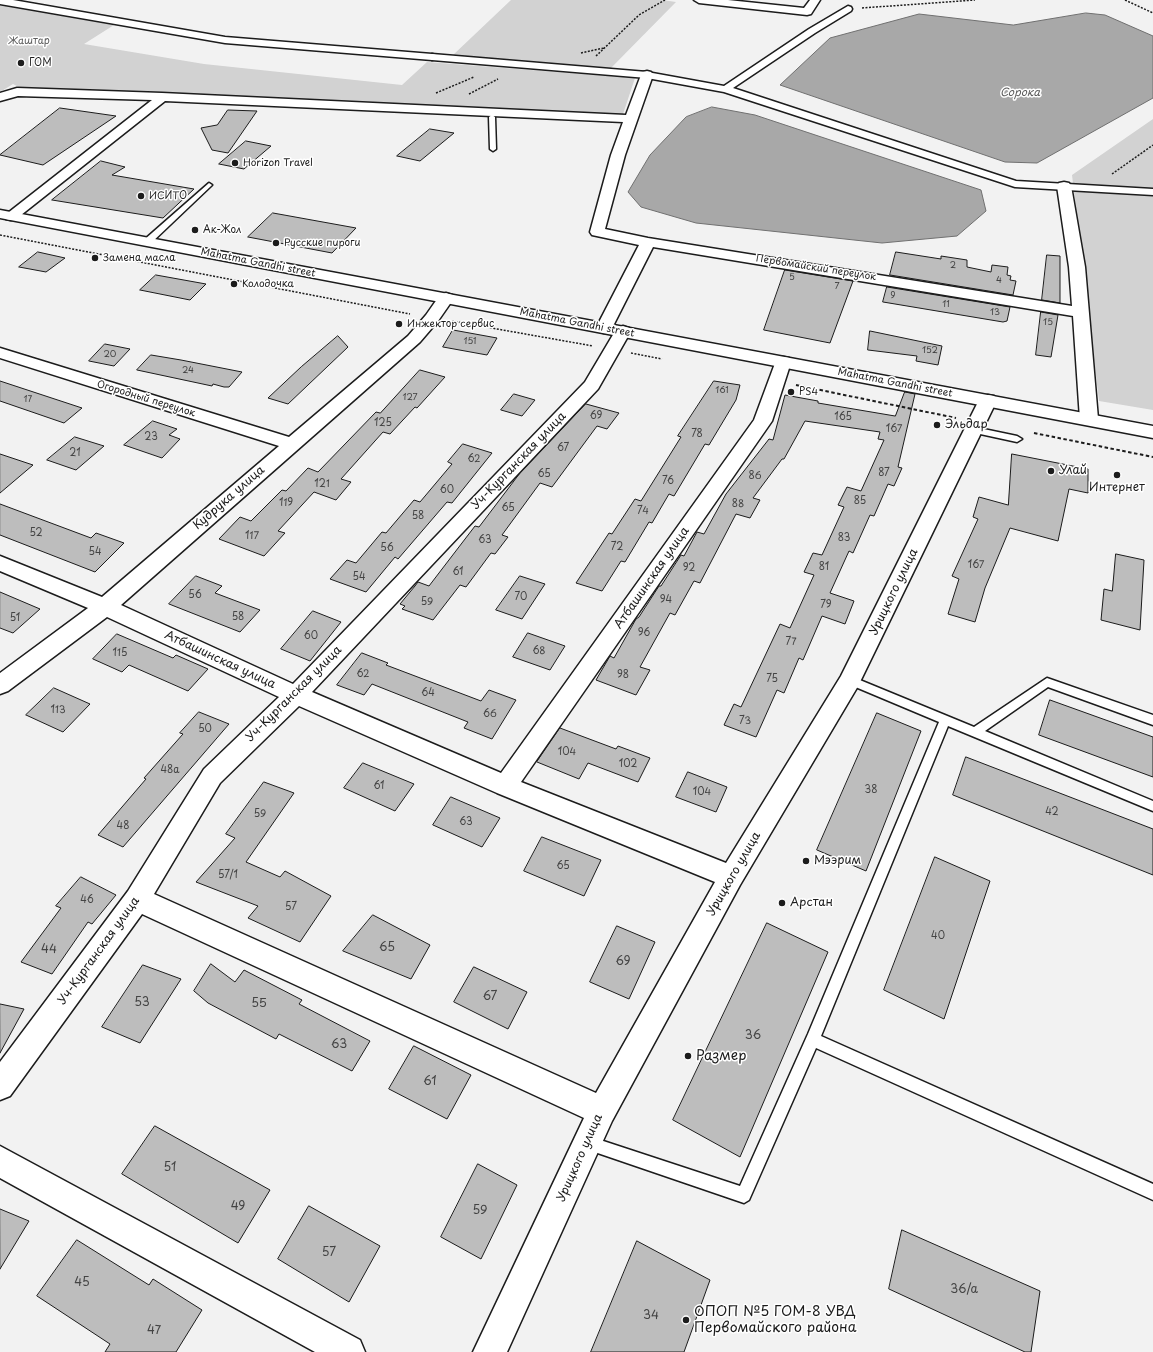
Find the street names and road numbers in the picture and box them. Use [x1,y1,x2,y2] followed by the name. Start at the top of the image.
[200,246,316,280] street label: Mahatma Gandhi street
[755,253,877,283] street label: Первомайский переулок
[519,306,635,340] street label: Mahatma Gandhi street
[837,366,953,400] street label: Mahatma Gandhi street
[95,378,197,420] street label: Огородный переулок
[469,409,569,513] street label: Уч-Курганская улица
[190,463,268,533] street label: Кудрука улица
[611,524,693,632] street label: Атбашинская улица
[867,546,921,638] street label: Урицкого улица
[162,628,278,692] street label: Атбашинская улица
[243,643,345,745] street label: Уч-Курганская улица
[704,829,764,919] street label: Урицкого улица
[55,894,143,1008] street label: Уч-Курганская улица
[554,1112,606,1204] street label: Урицкого улица

